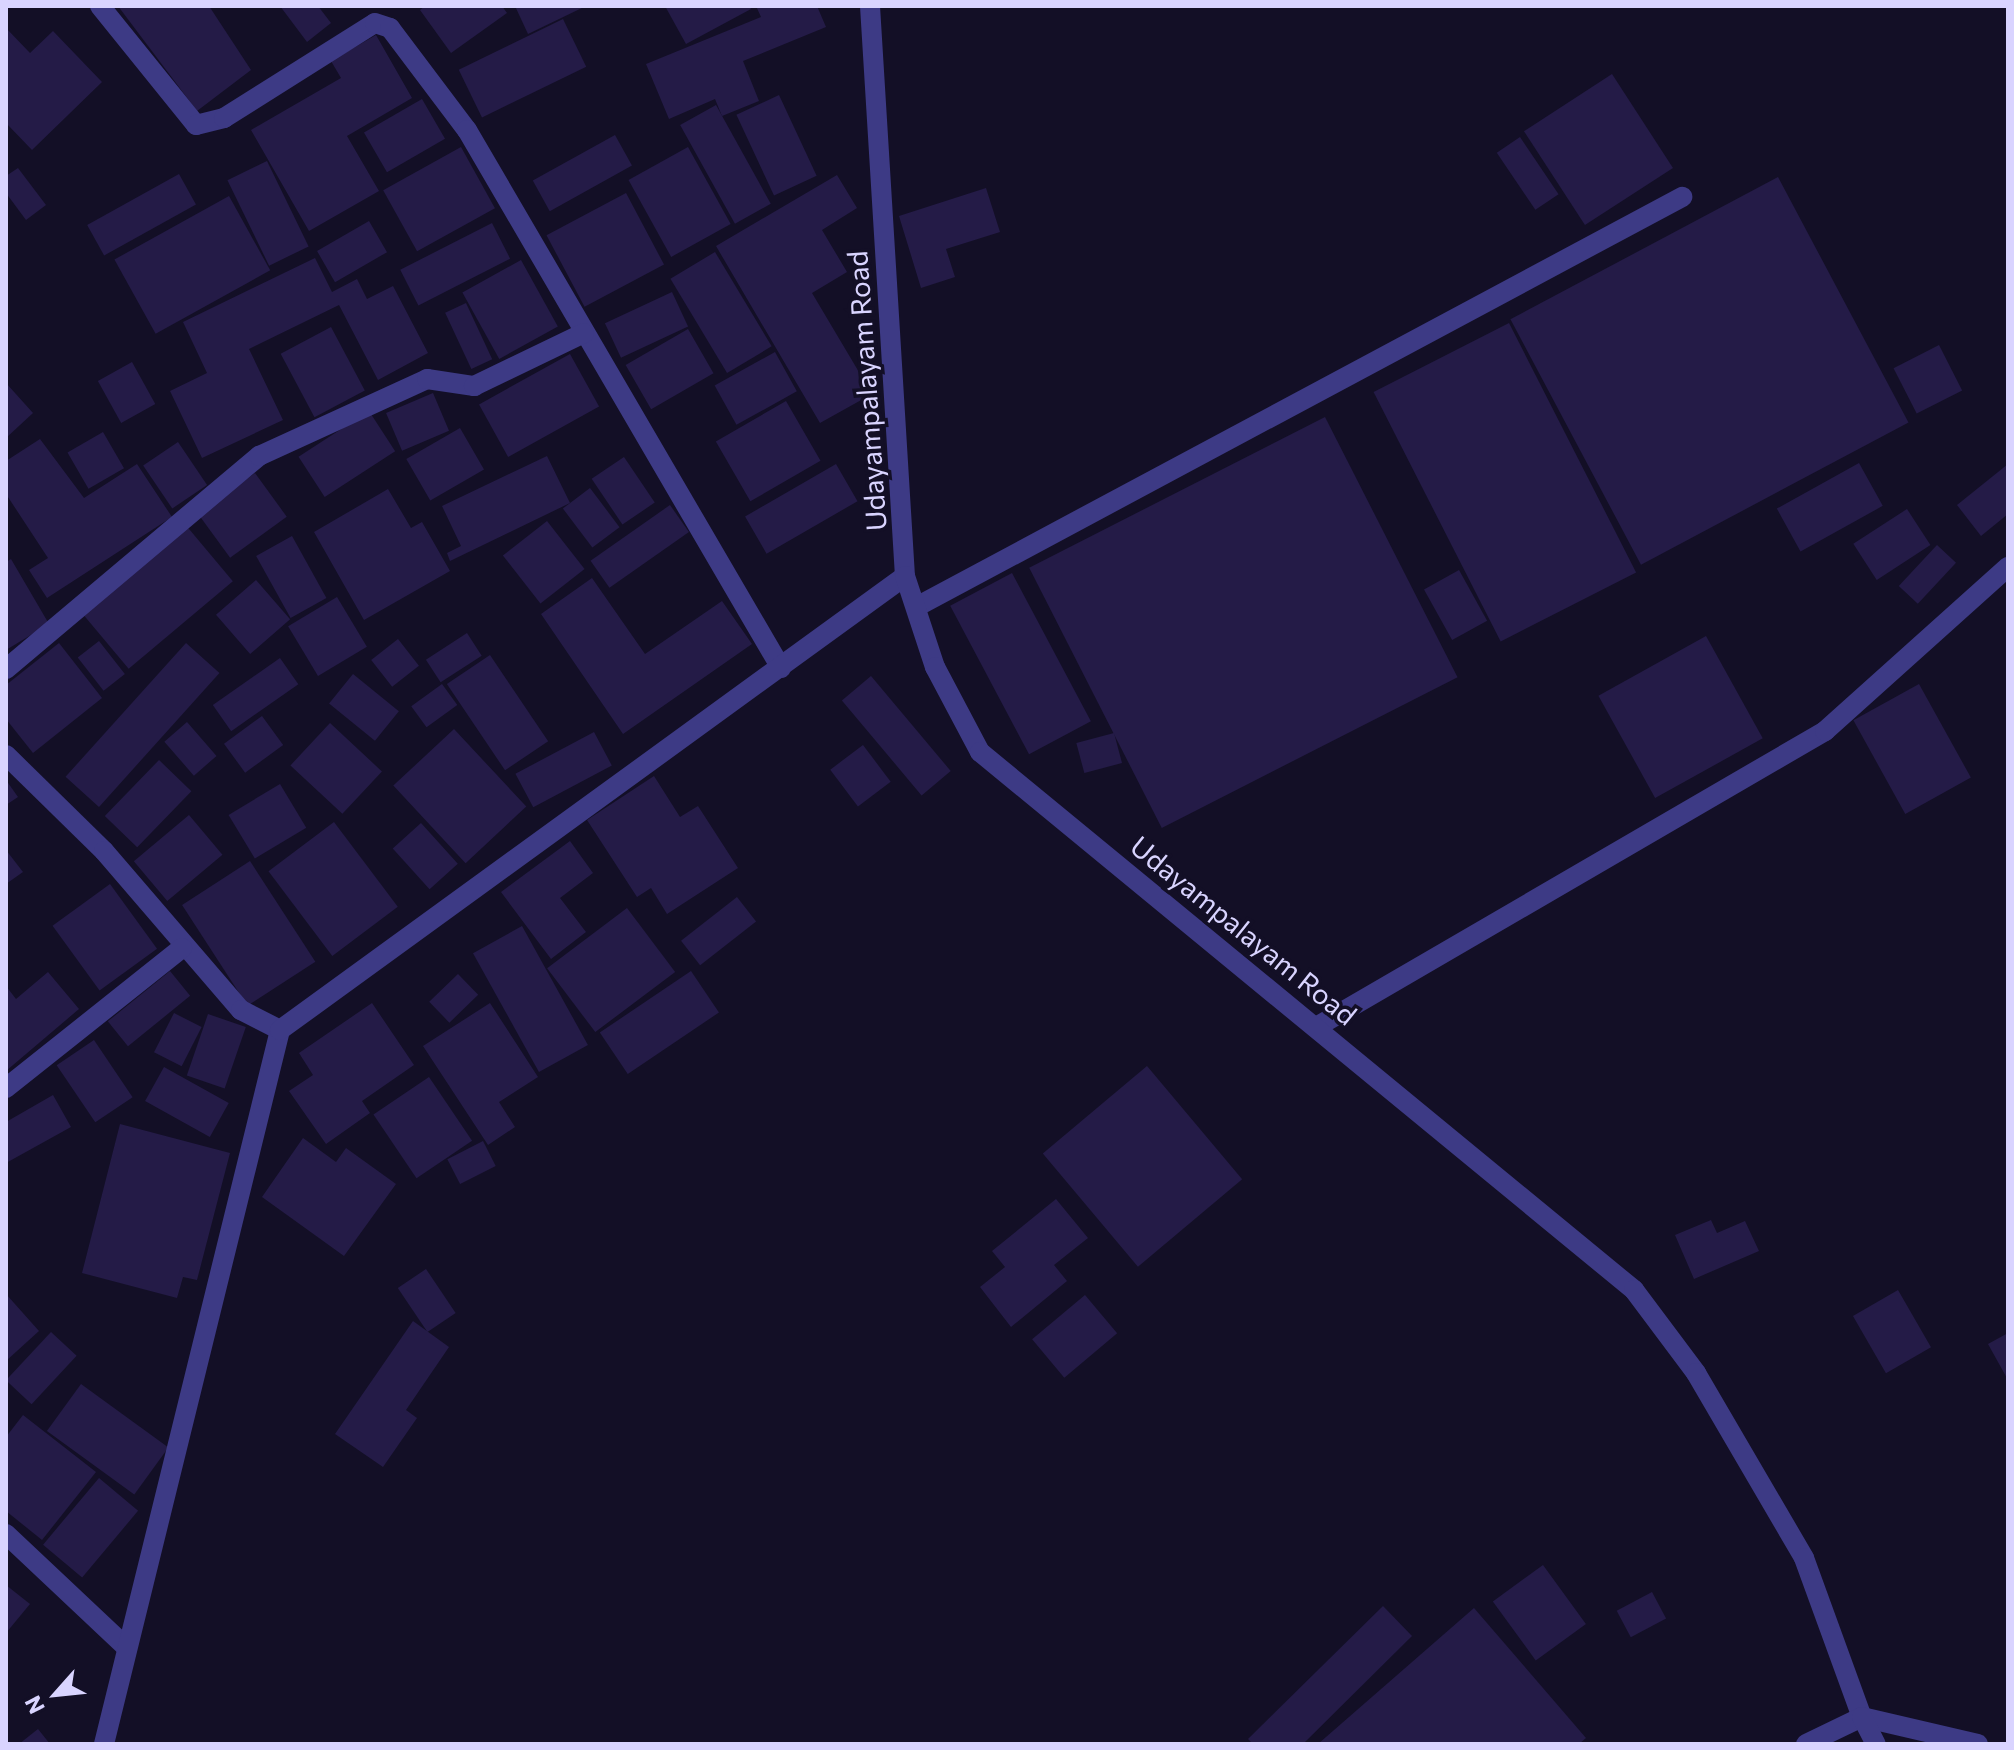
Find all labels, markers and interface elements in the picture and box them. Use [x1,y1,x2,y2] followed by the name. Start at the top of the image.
[839,250,893,532] street label: Udayampalayam Road
[1124,829,1364,1031] street label: Udayampalayam Road
[16,1654,96,1734] north arrow
[18,1692,50,1719] text: N

